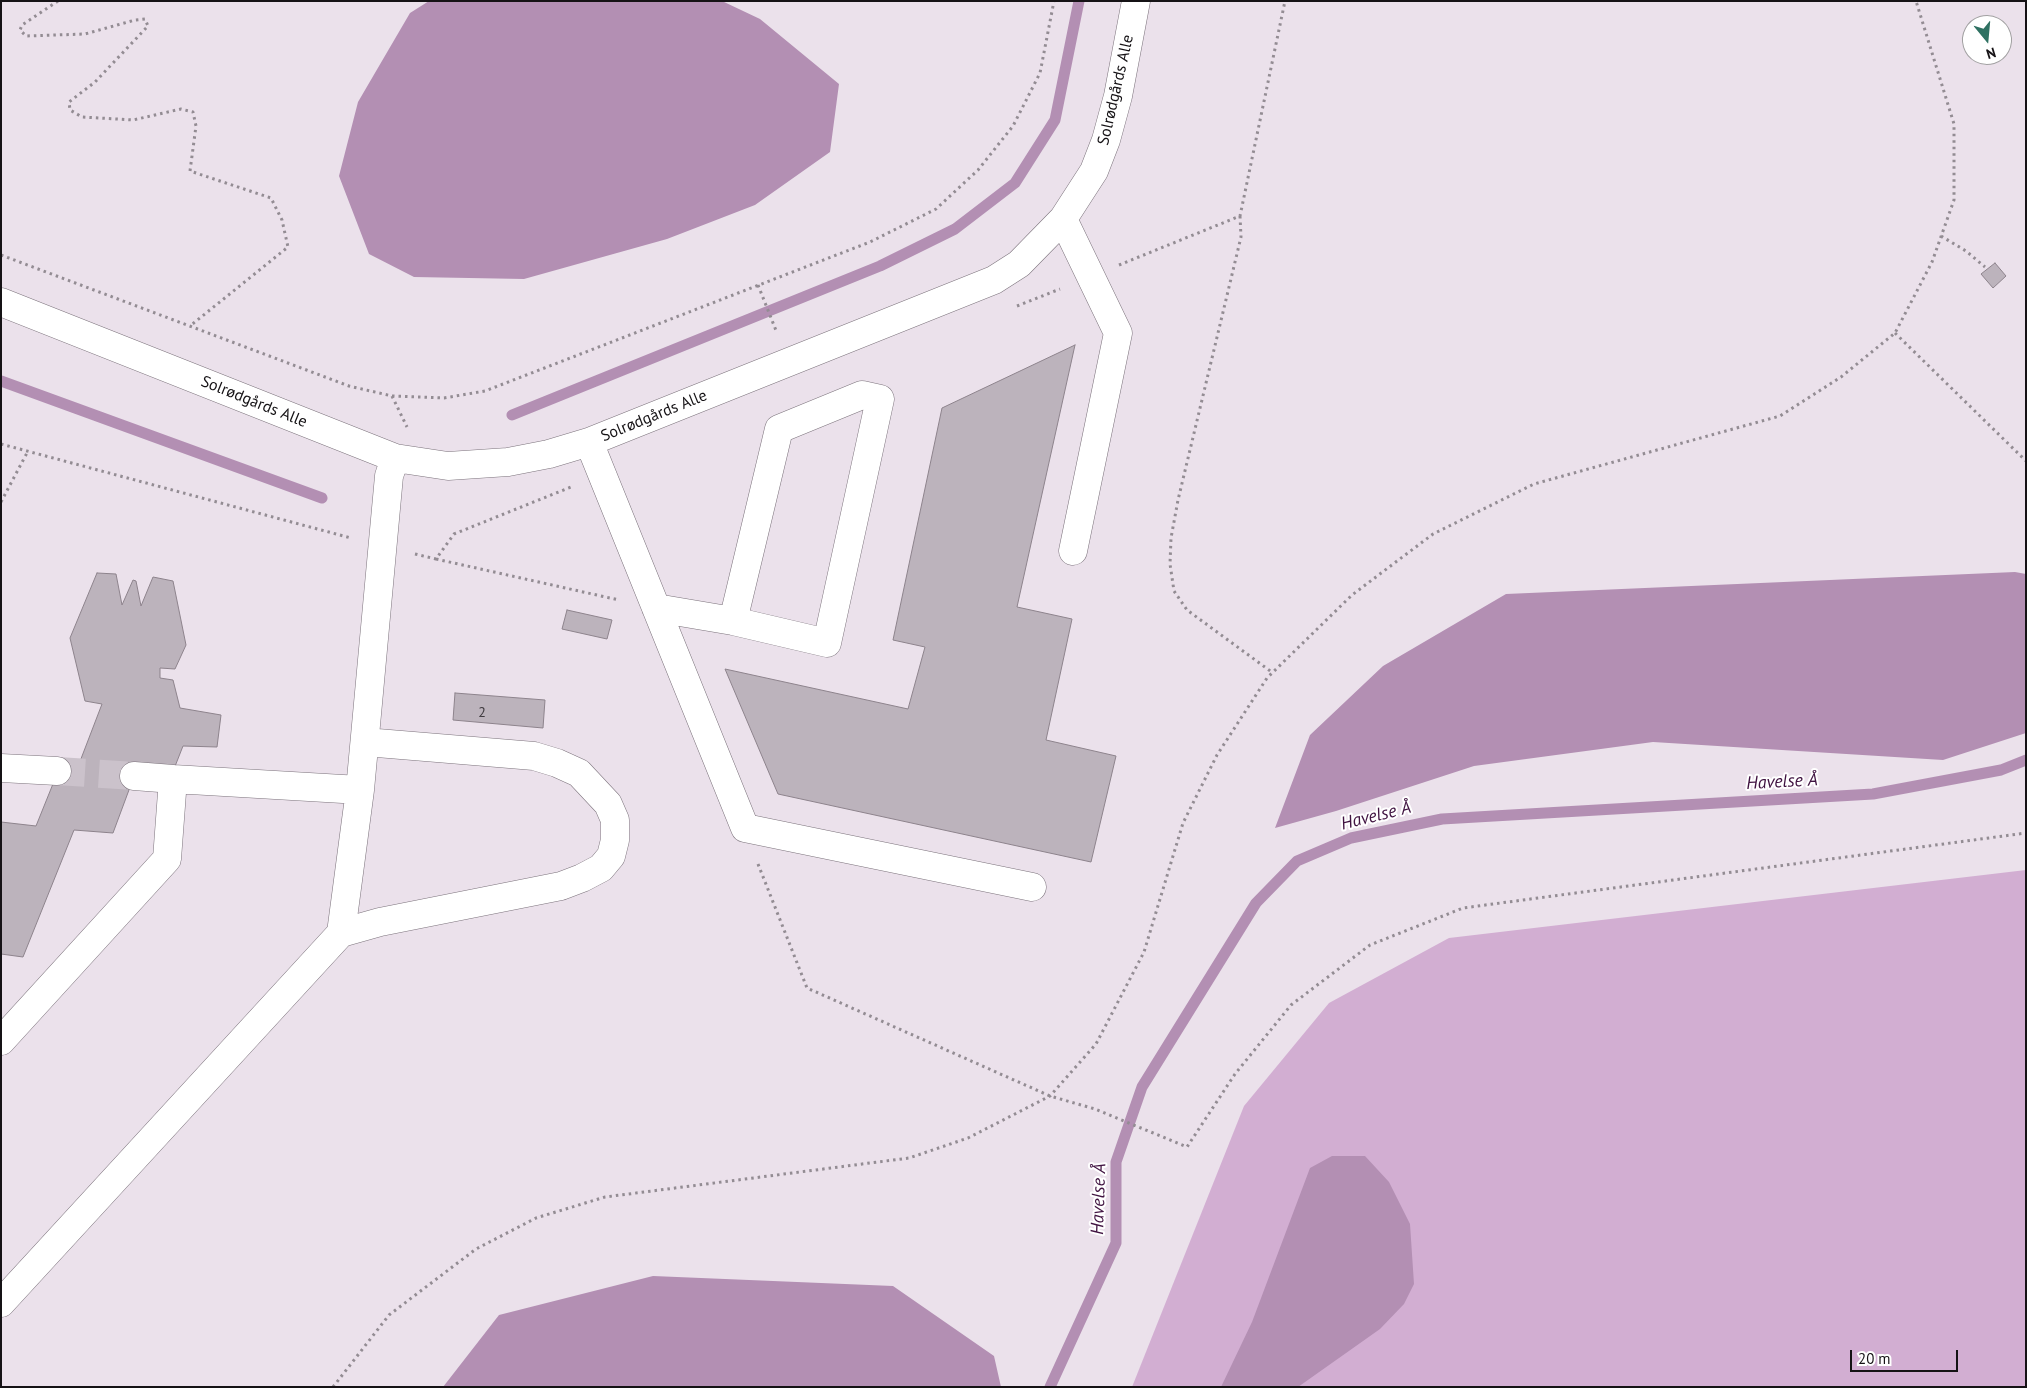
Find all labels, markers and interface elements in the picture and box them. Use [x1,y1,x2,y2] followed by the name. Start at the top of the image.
[1962,15,2012,65] north arrow
[1094,33,1138,147] street label: Solrødgårds Alle
[1984,43,1998,63] text: N
[198,372,310,432] street label: Solrødgårds Alle
[598,386,710,446] street label: Solrødgårds Alle
[478,705,486,721] house number: 2
[1746,769,1818,795] water label: Havelse Å
[1339,797,1413,835] water label: Havelse Å
[1087,1163,1111,1235] water label: Havelse Å
[1852,1340,1960,1372] scale bar
[1858,1349,1891,1368] text: 20 m

